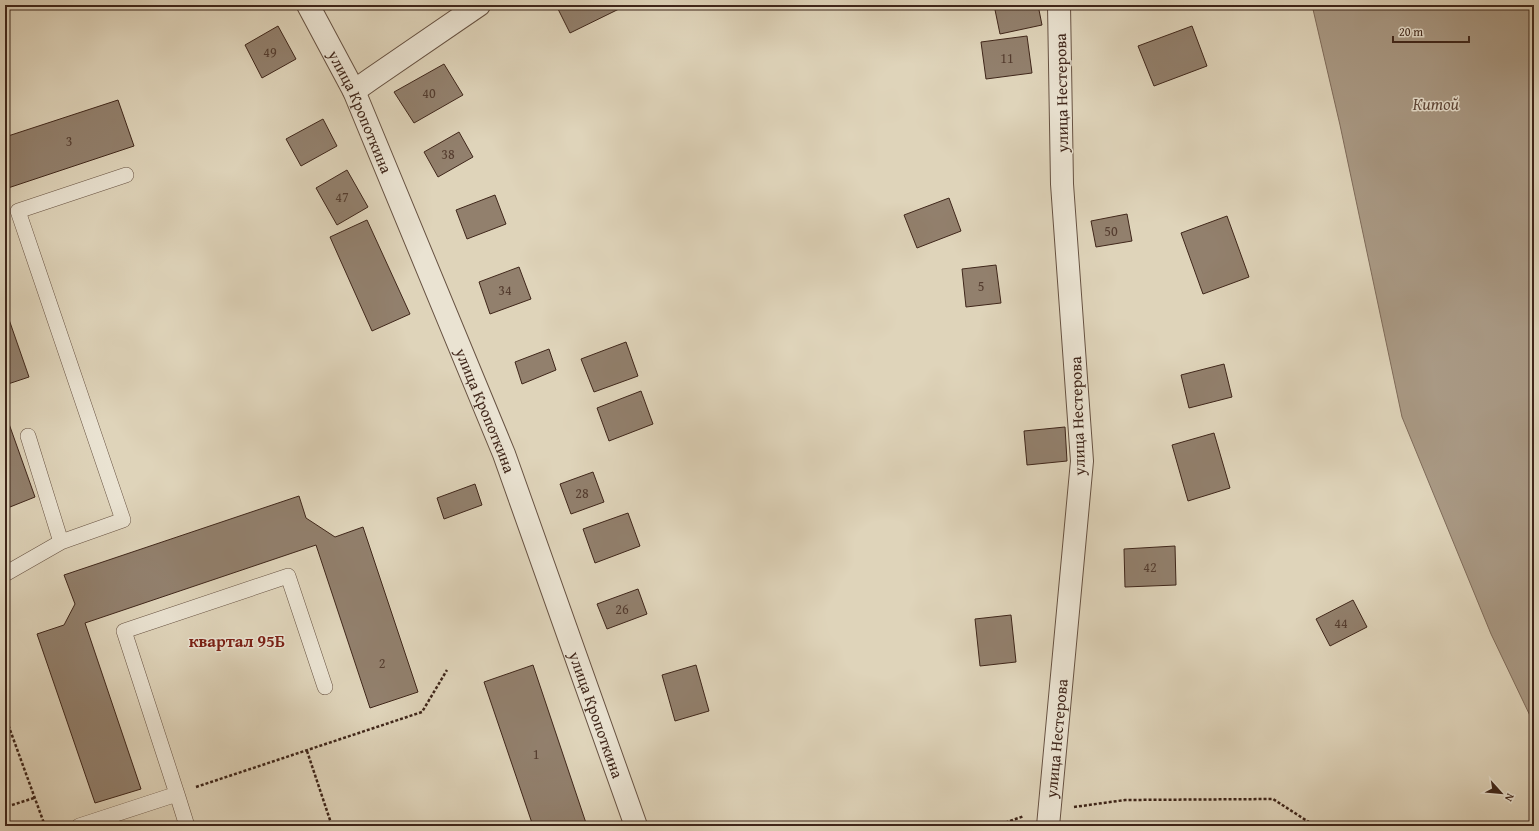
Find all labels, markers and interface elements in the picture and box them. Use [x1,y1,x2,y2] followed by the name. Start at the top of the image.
[1393,18,1469,44] scale bar
[1399,23,1423,40] text: 20 m
[1048,33,1074,154] street label: улица Нестерова
[263,42,277,62] house number: 49
[322,45,399,177] street label: улица Кропоткина
[1000,48,1014,68] house number: 11
[422,83,436,103] house number: 40
[1413,91,1460,116] water label: Китой
[66,131,72,151] house number: 3
[441,144,455,164] house number: 38
[335,187,349,207] house number: 47
[1104,221,1118,241] house number: 50
[978,276,984,296] house number: 5
[498,280,512,300] house number: 34
[449,343,522,477] street label: улица Кропоткина
[1063,356,1091,477] street label: улица Нестерова
[575,483,589,503] house number: 28
[1143,557,1157,577] house number: 42
[615,599,629,619] house number: 26
[1334,613,1348,633] house number: 44
[189,628,285,653] district label: квартал 95Б
[563,647,630,782] street label: улица Кропоткина
[379,653,385,673] house number: 2
[1039,677,1074,800] street label: улица Нестерова
[533,744,539,764] house number: 1
[1481,773,1521,813] north arrow
[1501,791,1519,805] text: N

